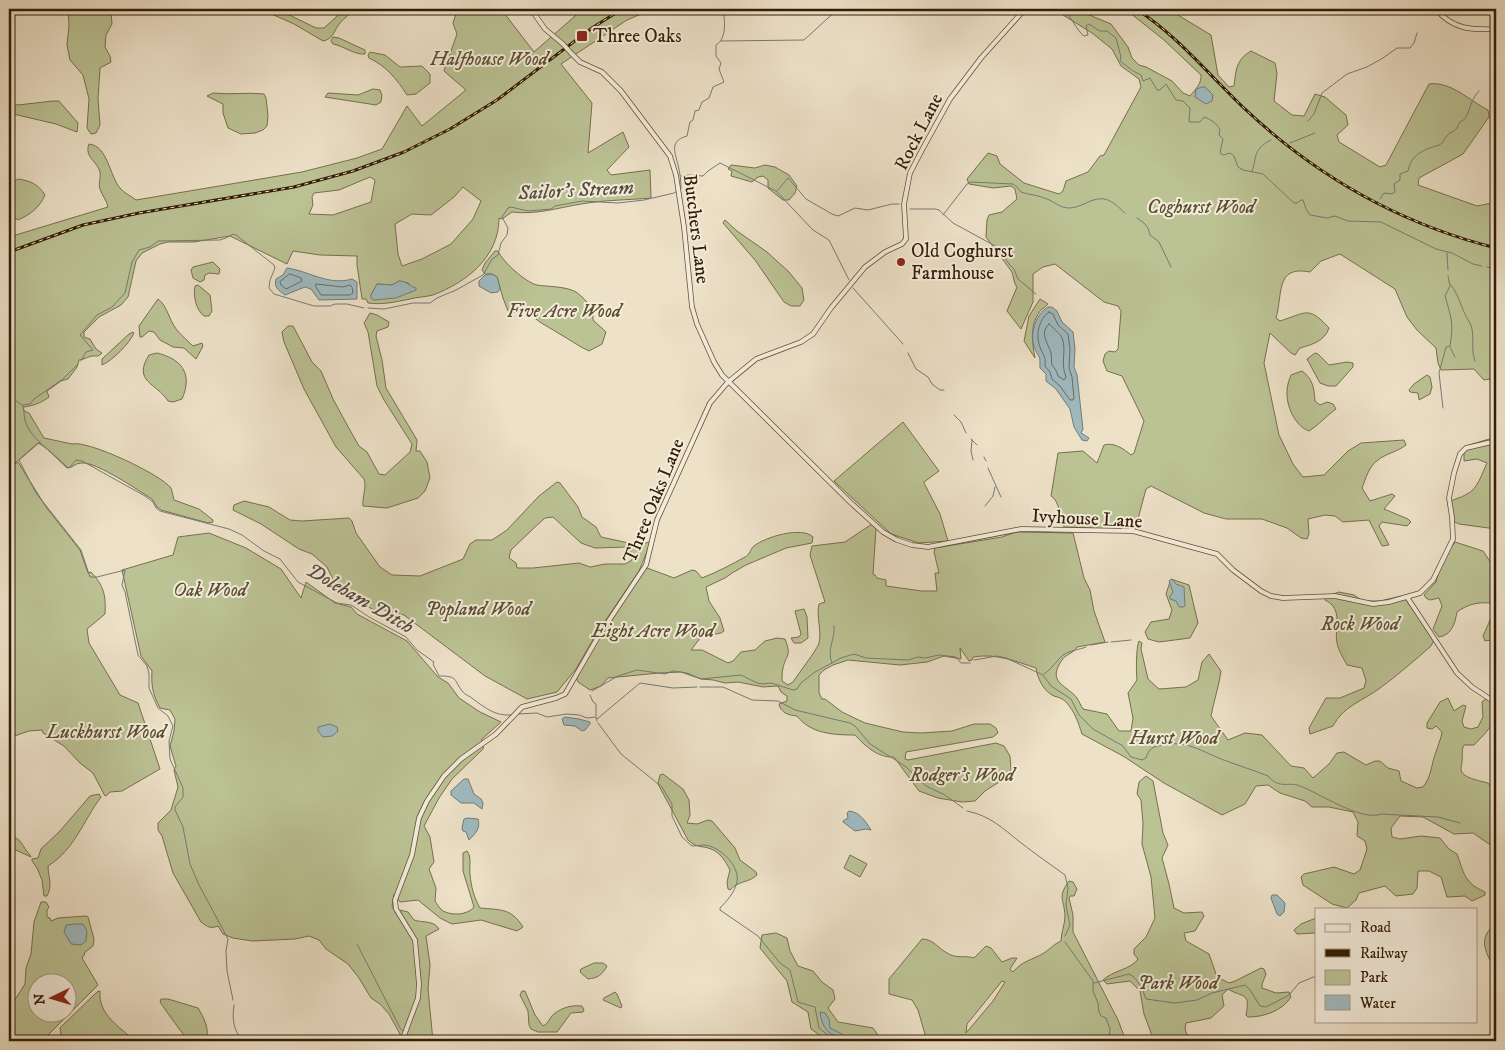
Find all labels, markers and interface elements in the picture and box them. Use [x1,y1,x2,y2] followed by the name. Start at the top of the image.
[593,25,682,48] place label: Three Oaks
[575,29,589,43] marker: Three Oaks
[429,48,551,71] park label: Halfhouse Wood
[890,90,948,174] street label: Rock Lane
[678,173,714,285] street label: Butchers Lane
[517,175,634,207] water label: Sailor's Stream
[1147,196,1258,219] park label: Coghurst Wood
[911,240,1013,285] place label: Old Coghurst Farmhouse
[895,256,907,268] marker: Old Coghurst Farmhouse
[507,300,624,323] park label: Five Acre Wood
[619,435,689,567] street label: Three Oaks Lane
[1031,505,1143,533] street label: Ivyhouse Lane
[302,558,418,640] water label: Doleham Ditch
[173,579,250,602] park label: Oak Wood
[425,598,533,622] park label: Popland Wood
[1320,613,1402,636] park label: Rock Wood
[591,620,717,643] park label: Eight Acre Wood
[45,721,169,744] park label: Luckhurst Wood
[1129,727,1221,750] park label: Hurst Wood
[909,764,1017,787] park label: Rodger's Wood
[1315,908,1478,1022] legend
[1360,918,1392,937] text: Road
[1360,944,1408,963] text: Railway
[1360,968,1389,987] text: Park
[28,972,78,1022] north arrow
[1138,972,1221,995] park label: Park Wood
[31,992,50,1006] text: N
[1359,994,1396,1013] text: Water

